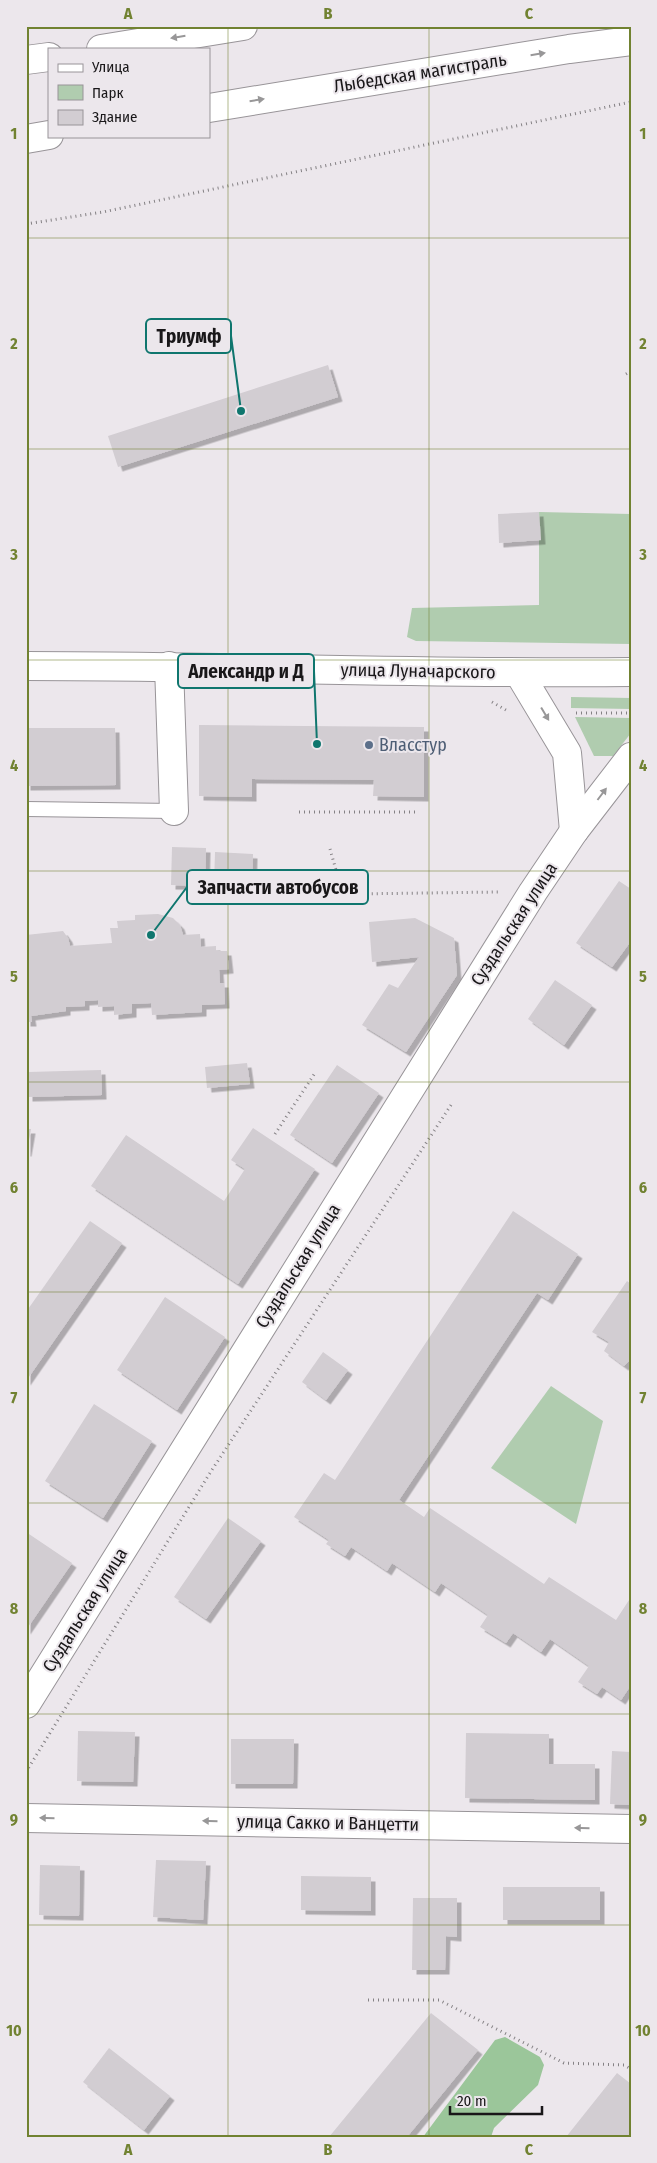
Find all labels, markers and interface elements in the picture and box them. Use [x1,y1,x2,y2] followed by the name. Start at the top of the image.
[123,4,133,23] text: A
[324,4,333,23] text: B
[525,4,534,23] text: C
[169,33,185,41] one-way arrow
[48,48,210,138] legend
[332,48,508,98] street label: Лыбедская магистраль
[530,49,546,57] one-way arrow
[91,58,130,76] text: Улица
[92,84,123,102] text: Парк
[249,96,265,104] one-way arrow
[92,108,138,126] text: Здание
[11,124,17,143] text: 1
[640,124,646,143] text: 1
[146,319,231,353] callout: Триумф
[157,325,221,348] text: Триумф
[9,334,18,353] text: 2
[638,334,647,353] text: 2
[9,545,18,564] text: 3
[638,545,647,564] text: 3
[178,654,314,688] callout: Александр и Д
[340,659,496,683] street label: улица Луначарского
[187,660,304,683] text: Александр и Д
[541,708,550,721] one-way arrow
[379,734,447,756] place label: Власстур
[363,739,375,751] marker: Власстур
[10,756,18,775] text: 4
[639,756,647,775] text: 4
[597,788,608,801] one-way arrow
[466,858,562,990] street label: Суздальская улица
[187,870,368,904] callout: Запчасти автобусов
[196,876,359,899] text: Запчасти автобусов
[10,967,18,986] text: 5
[639,967,647,986] text: 5
[10,1178,18,1197] text: 6
[639,1178,647,1197] text: 6
[251,1200,345,1332] street label: Суздальская улица
[11,1388,18,1407] text: 7
[640,1388,647,1407] text: 7
[38,1544,132,1676] street label: Суздальская улица
[10,1599,19,1618] text: 8
[639,1599,648,1618] text: 8
[10,1810,18,1829] text: 9
[237,1810,419,1836] street label: улица Сакко и Ванцетти
[639,1810,647,1829] text: 9
[39,1814,55,1822] one-way arrow
[201,1817,217,1825] one-way arrow
[574,1824,590,1832] one-way arrow
[6,2021,22,2040] text: 10
[635,2021,651,2040] text: 10
[450,2083,542,2115] scale bar
[457,2092,487,2110] text: 20 m
[123,2140,133,2159] text: A
[324,2140,333,2159] text: B
[525,2140,534,2159] text: C

